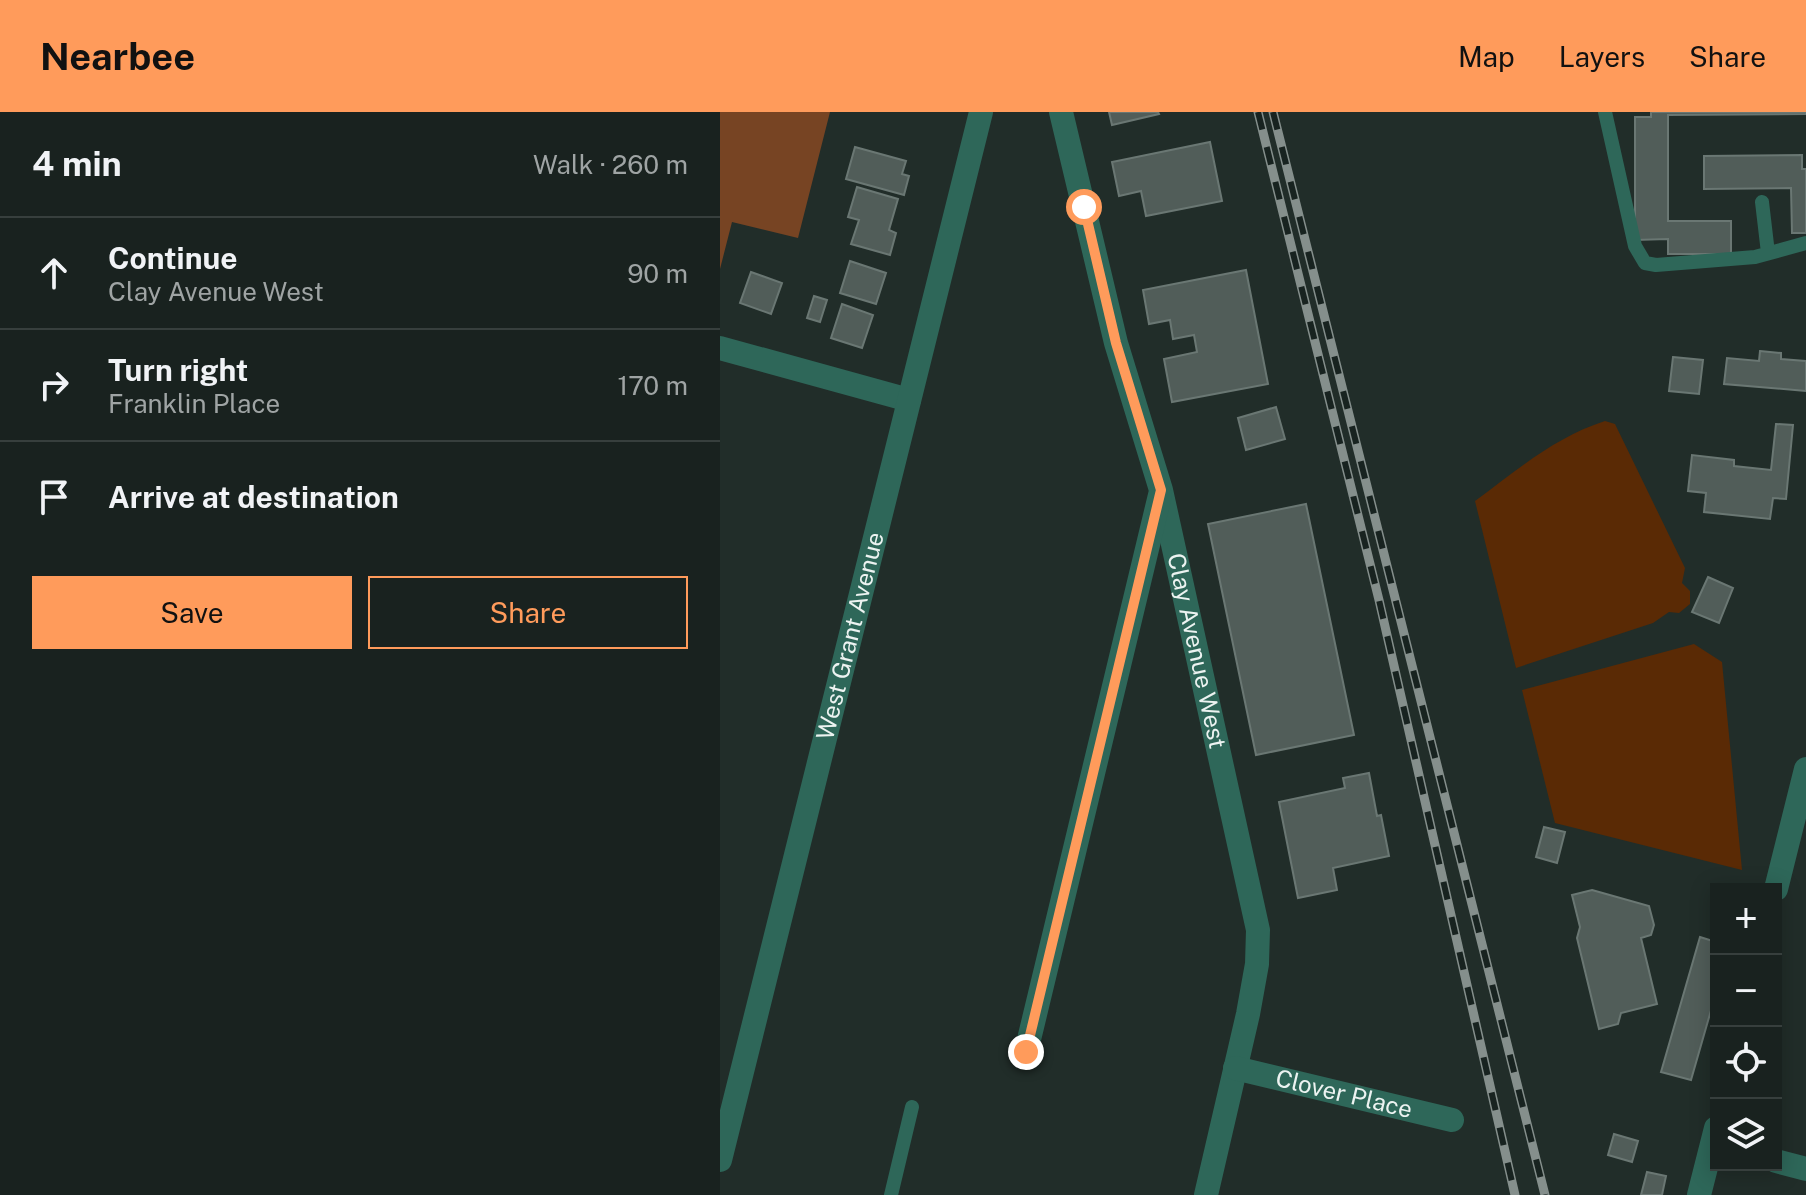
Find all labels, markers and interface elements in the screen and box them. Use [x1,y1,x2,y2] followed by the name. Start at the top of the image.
[40,34,195,79] text: Nearbee
[1458,40,1515,73] text: Map
[1559,40,1645,73] text: Layers
[1689,40,1766,73] text: Share
[32,144,122,184] text: 4 min
[533,149,688,180] text: Walk · 260 m
[1066,189,1102,225] route start
[108,240,238,276] text: Continue
[32,251,76,295] icon: ahead
[627,258,688,289] text: 90 m
[108,276,324,307] text: Clay Avenue West
[108,352,248,388] text: Turn right
[32,363,76,407] icon: right
[618,370,688,401] text: 170 m
[108,388,280,419] text: Franklin Place
[32,475,76,519] icon: arrive
[108,479,399,515] text: Arrive at destination
[810,529,889,743] street label: West Grant Avenue
[1162,550,1233,751] street label: Clay Avenue West
[32,576,352,649] button: Save
[368,576,688,649] button: Share
[1710,883,1782,1171] map controls
[1710,883,1782,955] button: +
[1710,955,1782,1027] button: −
[1710,1027,1782,1099] button: locate
[1008,1034,1044,1070] route end
[1273,1063,1415,1123] street label: Clover Place
[1710,1099,1782,1171] button: layers

